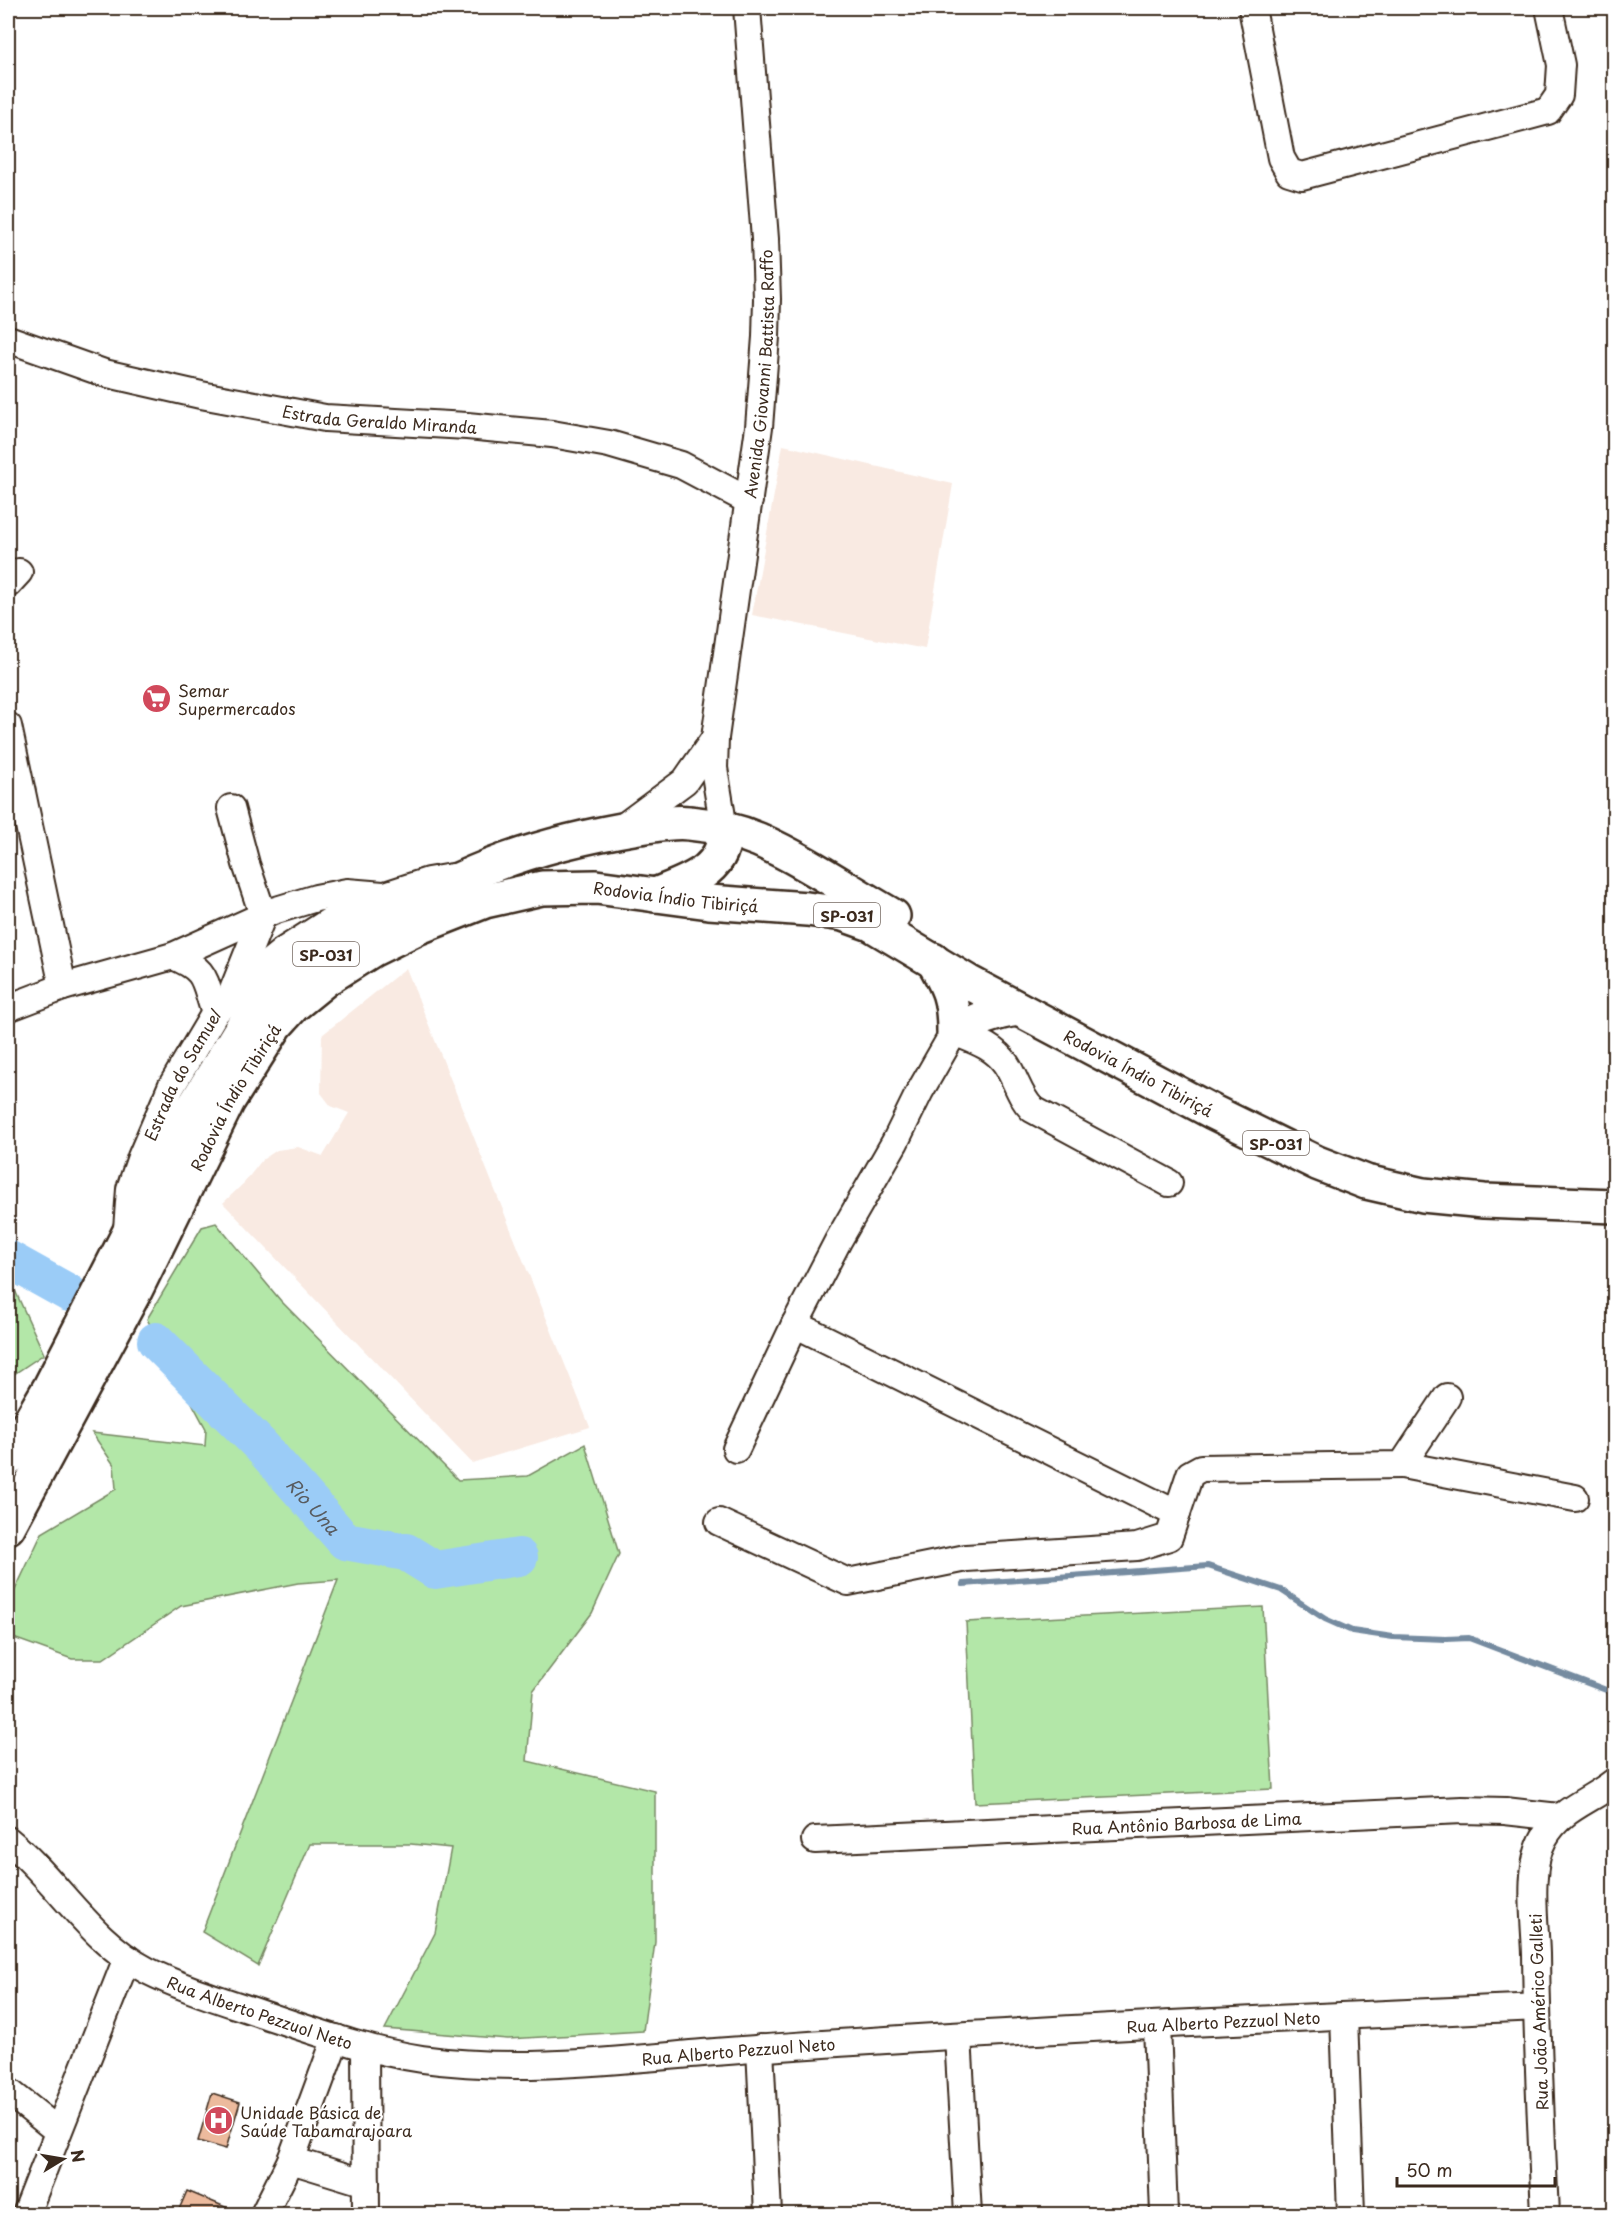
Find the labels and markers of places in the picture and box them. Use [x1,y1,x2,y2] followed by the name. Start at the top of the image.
[178,678,295,720] place label: Semar Supermercados
[141,683,173,715] supermarket icon: Semar Supermercados
[240,2100,412,2142] place label: Unidade Básica de Saúde Tabamarajoara
[203,2105,235,2137] hospital icon: Unidade Básica de Saúde Tabamarajoara

